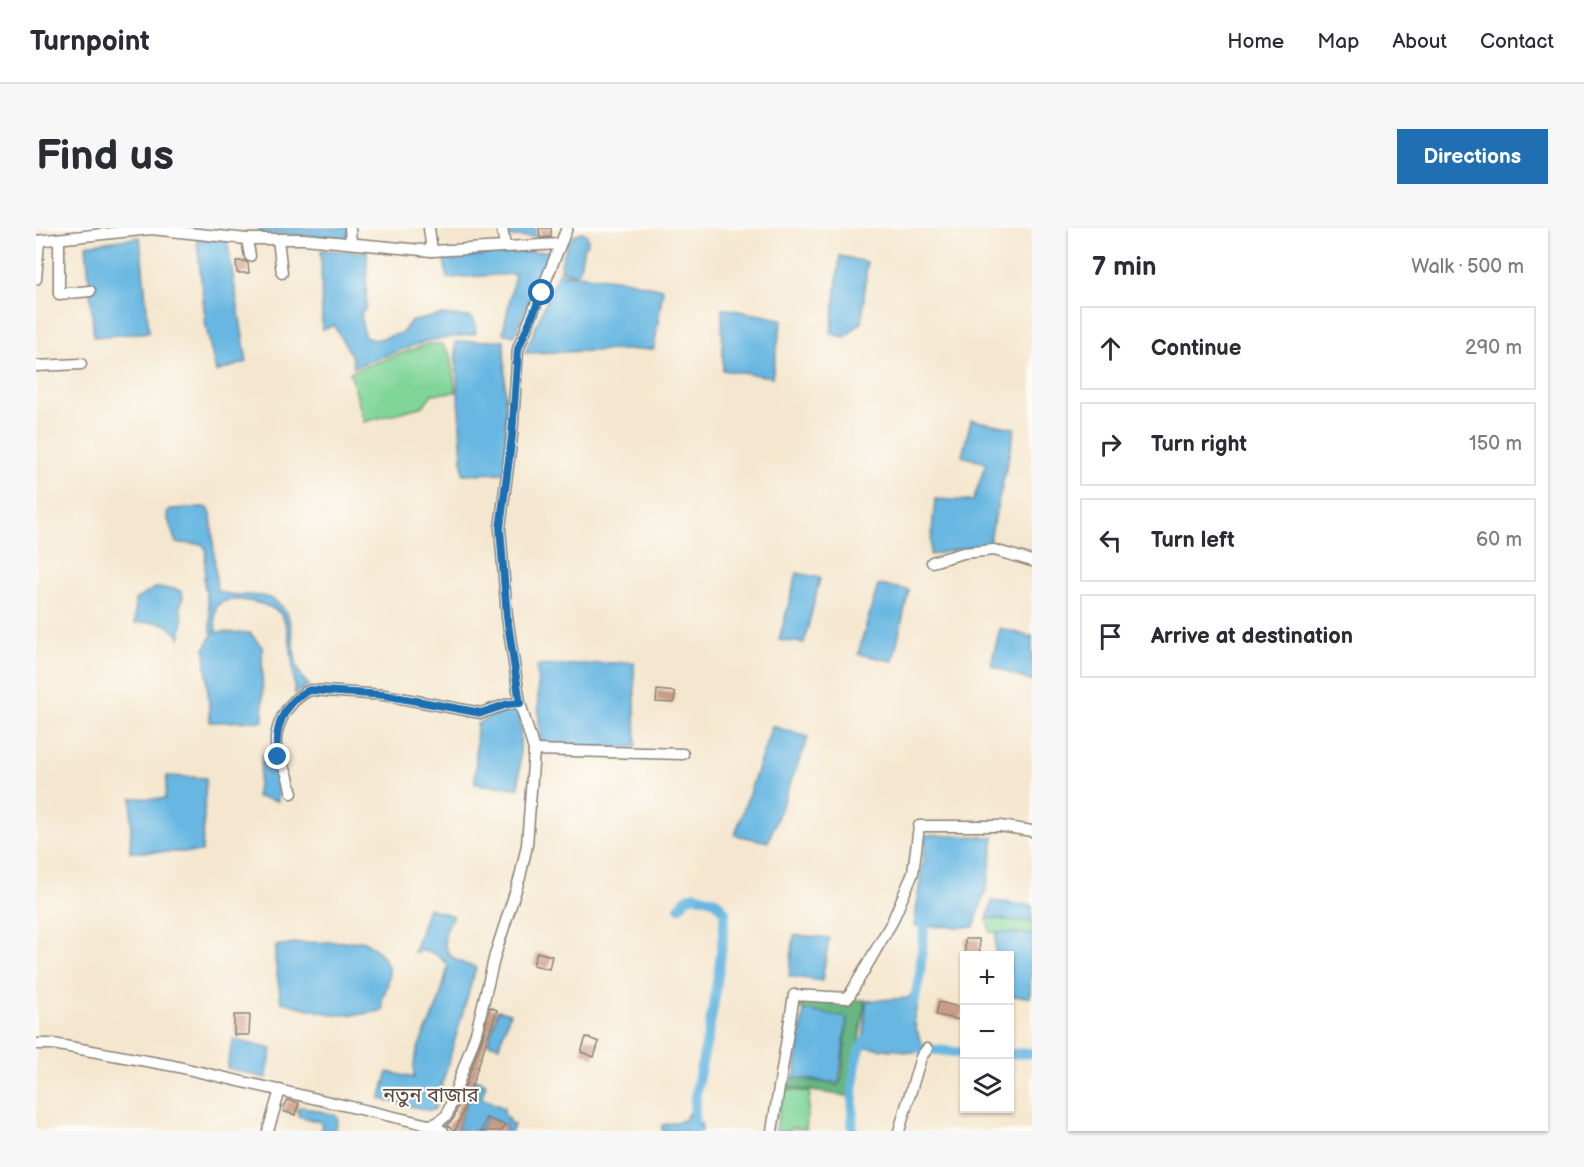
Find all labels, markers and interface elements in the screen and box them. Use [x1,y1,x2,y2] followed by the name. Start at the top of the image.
[30,25,150,58] text: Turnpoint
[1227,29,1284,54] text: Home
[1317,29,1359,54] text: Map
[1392,29,1447,54] text: About
[1480,29,1554,54] text: Contact
[1397,129,1548,184] button: Directions
[36,131,174,182] text: Find us
[1092,252,1156,283] text: 7 min
[1411,255,1524,279] text: Walk · 500 m
[528,279,554,305] route start
[1094,332,1127,365] icon: ahead
[1151,335,1241,362] text: Continue
[1465,336,1522,360] text: 290 m
[1094,428,1127,461] icon: right
[1151,431,1247,458] text: Turn right
[1469,432,1522,456] text: 150 m
[1094,524,1127,557] icon: left
[1151,527,1235,554] text: Turn left
[1476,528,1522,552] text: 60 m
[1094,620,1127,653] icon: arrive
[1151,623,1353,650] text: Arrive at destination
[264,743,290,769] route end
[960,951,1014,1113] map controls
[960,951,1014,1005] button: +
[960,1005,1014,1059] button: −
[960,1059,1014,1113] button: layers
[382,1084,480,1108] district label: নতুন বাজার

